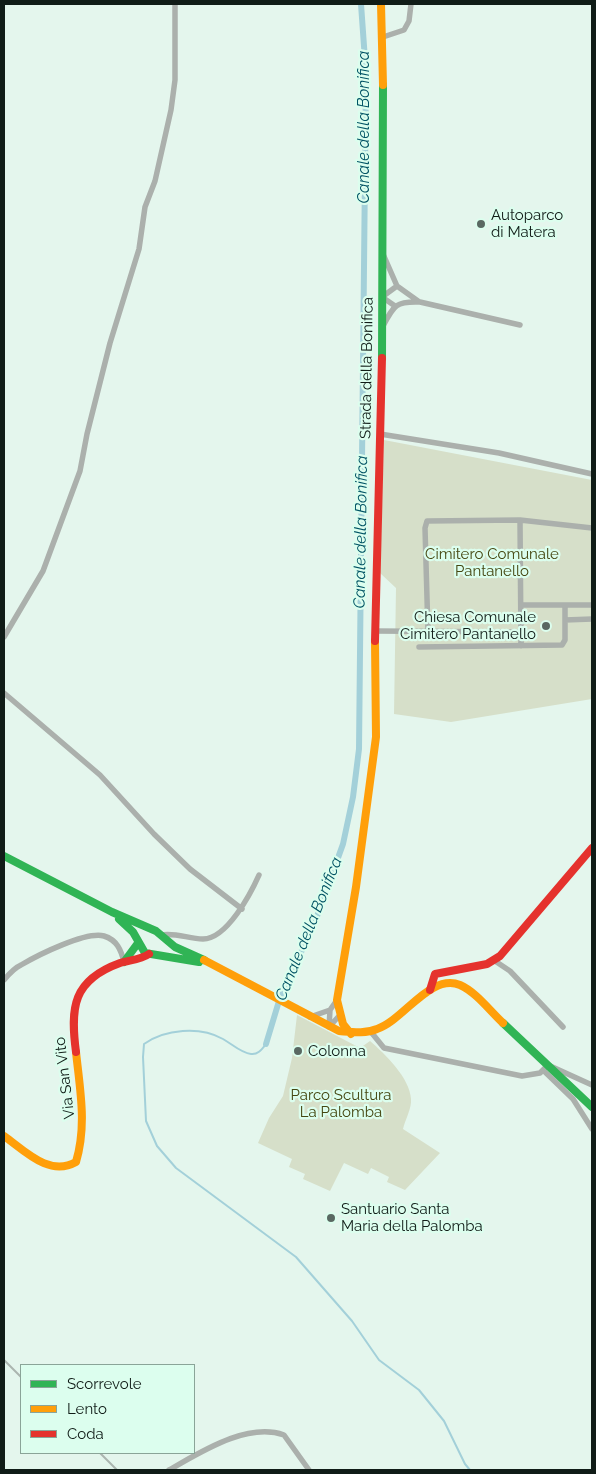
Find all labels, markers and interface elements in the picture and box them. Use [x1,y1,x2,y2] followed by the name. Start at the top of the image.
[354,51,374,203] water label: Canale della Bonifica
[491,206,563,241] place label: Autoparco di Matera
[475,218,487,230] marker: Autoparco di Matera
[357,297,377,439] street label: Strada della Bonifica
[350,455,372,609] water label: Canale della Bonifica
[425,545,559,580] park label: Cimitero Comunale Pantanello
[400,608,536,643] place label: Chiesa Comunale Cimitero Pantanello
[540,620,552,632] marker: Chiesa Comunale Cimitero Pantanello
[271,855,347,1003] water label: Canale della Bonifica
[51,1036,79,1120] street label: Via San Vito
[308,1042,366,1060] place label: Colonna
[292,1045,304,1057] marker: Colonna
[290,1086,392,1121] park label: Parco Scultura La Palomba
[341,1200,483,1235] place label: Santuario Santa Maria della Palomba
[325,1212,337,1224] marker: Santuario Santa Maria della Palomba
[20,1364,195,1454] legend
[67,1375,142,1393] text: Scorrevole
[67,1400,107,1418] text: Lento
[67,1425,104,1443] text: Coda

